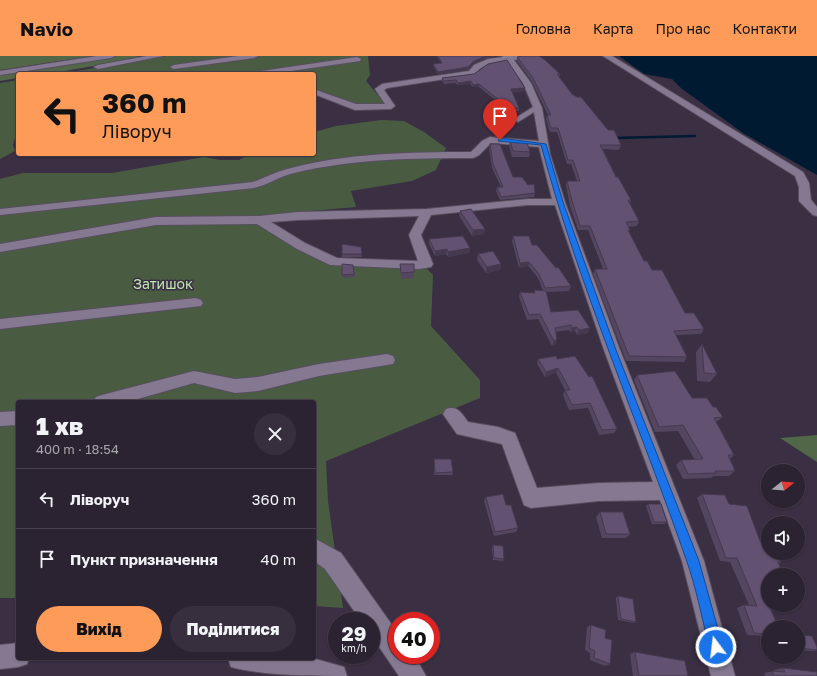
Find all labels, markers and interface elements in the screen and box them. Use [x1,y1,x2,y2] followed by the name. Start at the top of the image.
[20,17,73,40] text: Navio
[515,20,571,37] text: Головна
[593,20,634,37] text: Карта
[656,20,711,37] text: Про нас
[733,20,797,37] text: Контакти
[102,86,187,119] text: 360 m
[36,88,88,140] icon: left
[483,99,517,140] pin
[489,105,511,127] icon: arrive
[102,120,172,142] text: Ліворуч
[133,275,193,292] park label: Затишок
[36,411,83,440] text: 1 хв
[254,413,296,455] button: close
[36,441,119,457] text: 400 m · 18:54
[761,464,805,508] north arrow
[761,464,805,664] map controls
[36,488,58,510] icon: left
[70,490,129,508] text: Ліворуч
[252,490,296,508] text: 360 m
[761,516,805,560] button: sound
[36,548,58,570] icon: arrive
[70,550,218,568] text: Пункт призначення
[261,550,296,568] text: 40 m
[761,568,805,612] button: +
[36,606,162,652] button: Вихід
[170,606,296,652] button: Поділитися
[388,612,440,664] speed limit sign: 40
[761,620,805,664] button: −
[342,621,366,645] text: 29
[695,626,737,668] position arrow
[341,642,367,654] text: km/h

